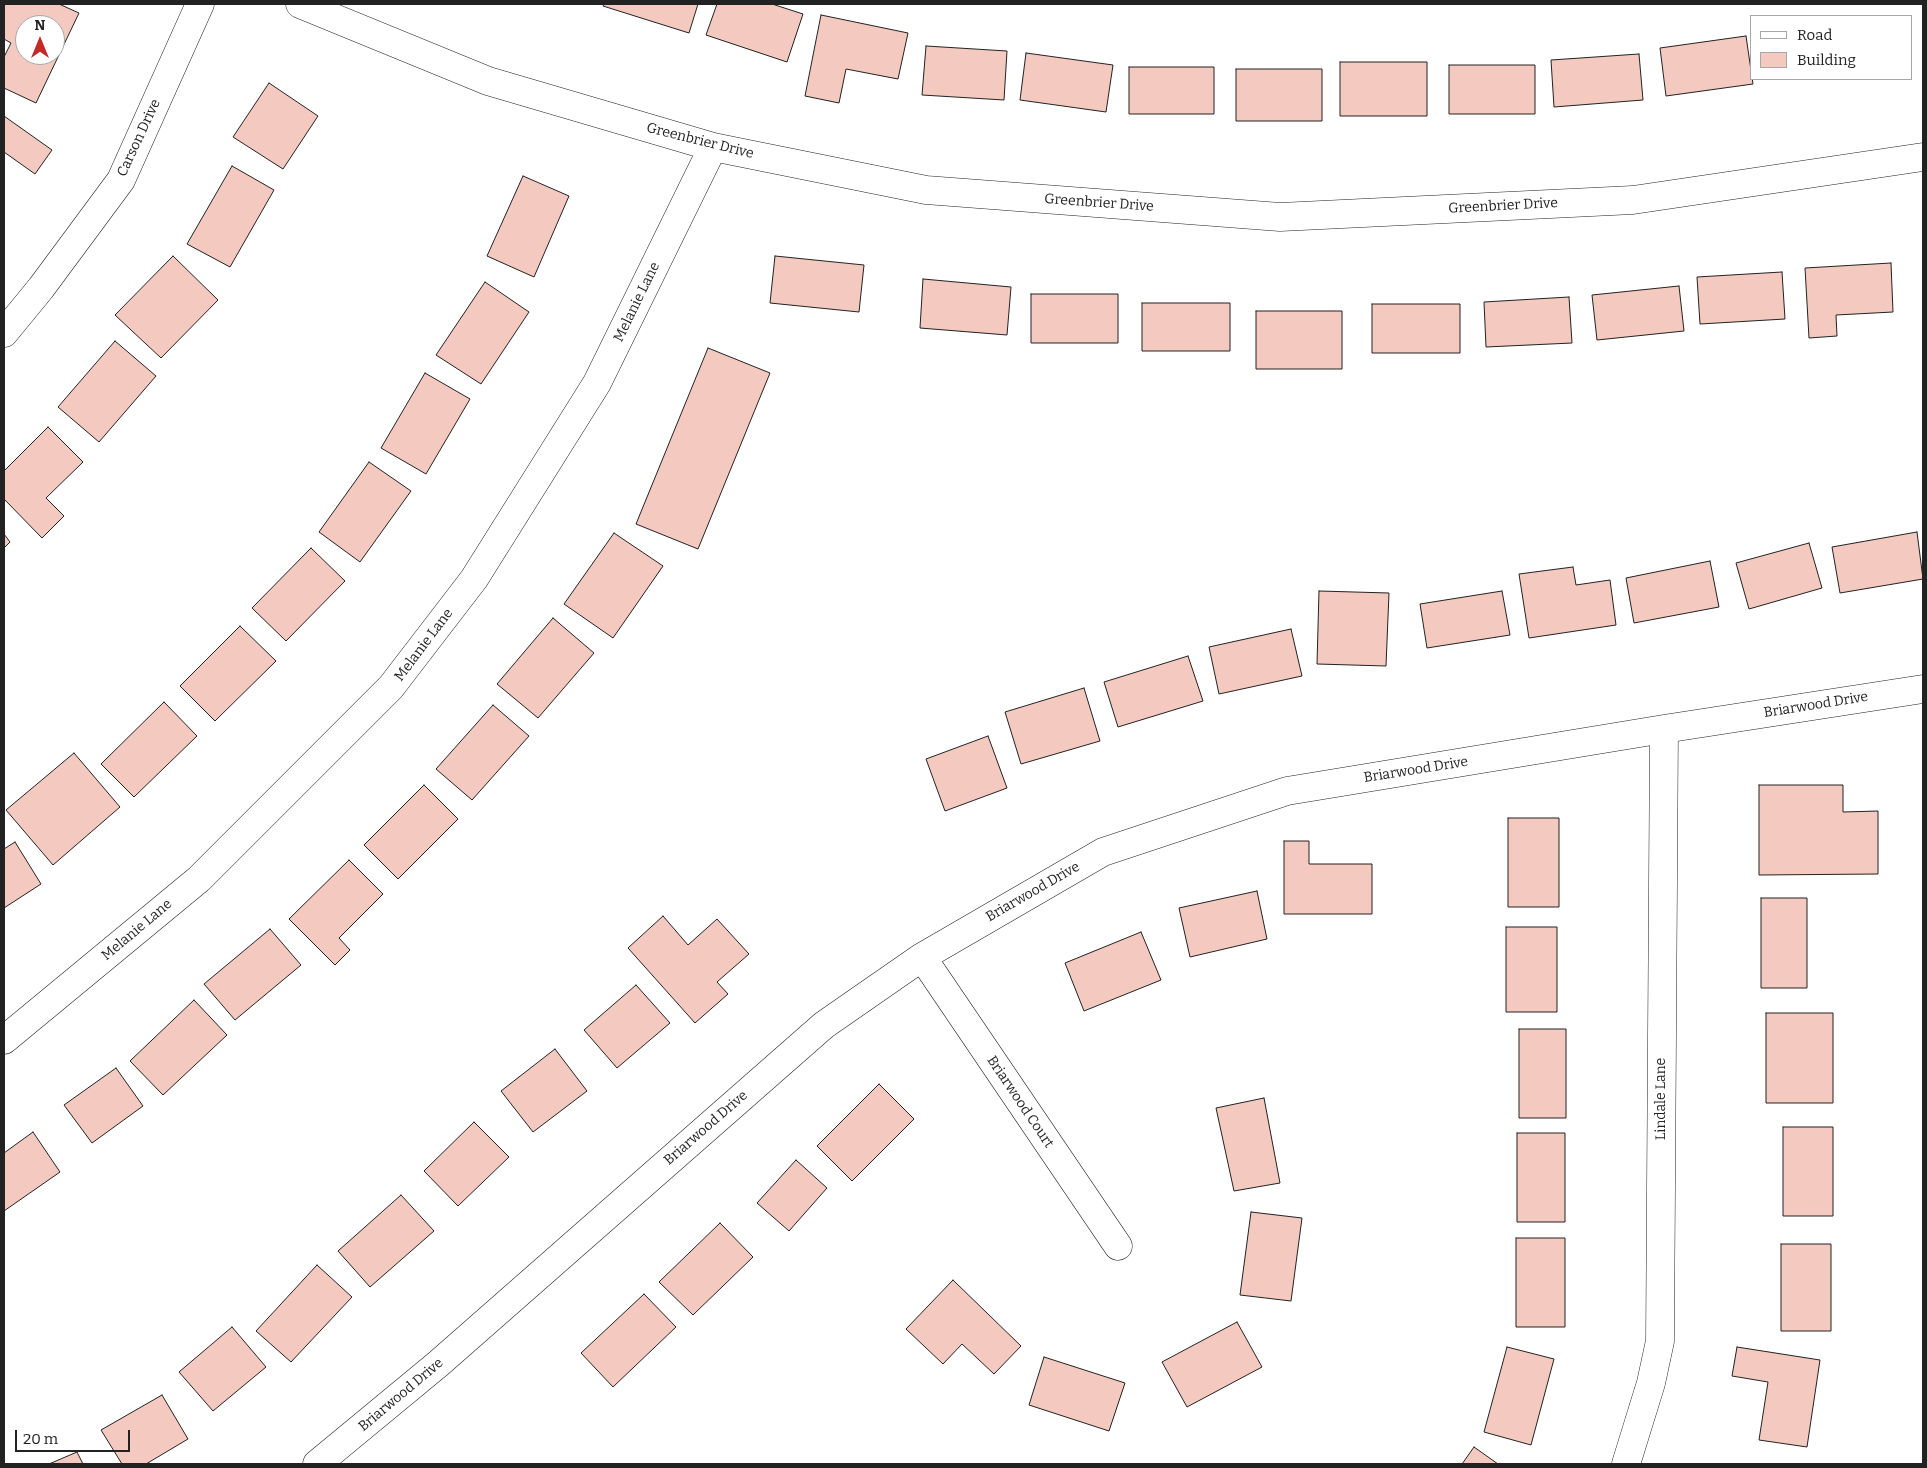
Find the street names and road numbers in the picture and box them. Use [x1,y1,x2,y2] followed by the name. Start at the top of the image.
[114,97,164,179] street label: Carson Drive
[645,120,755,162] street label: Greenbrier Drive
[1044,191,1154,215] street label: Greenbrier Drive
[1448,195,1558,217] street label: Greenbrier Drive
[610,259,664,345] street label: Melanie Lane
[391,605,457,685] street label: Melanie Lane
[1763,688,1869,722] street label: Briarwood Drive
[1363,753,1469,787] street label: Briarwood Drive
[983,858,1083,926] street label: Briarwood Drive
[98,896,176,964] street label: Melanie Lane
[983,1053,1057,1151] street label: Briarwood Court
[1653,1058,1669,1140] street label: Lindale Lane
[661,1087,751,1169] street label: Briarwood Drive
[355,1355,447,1435] street label: Briarwood Drive

